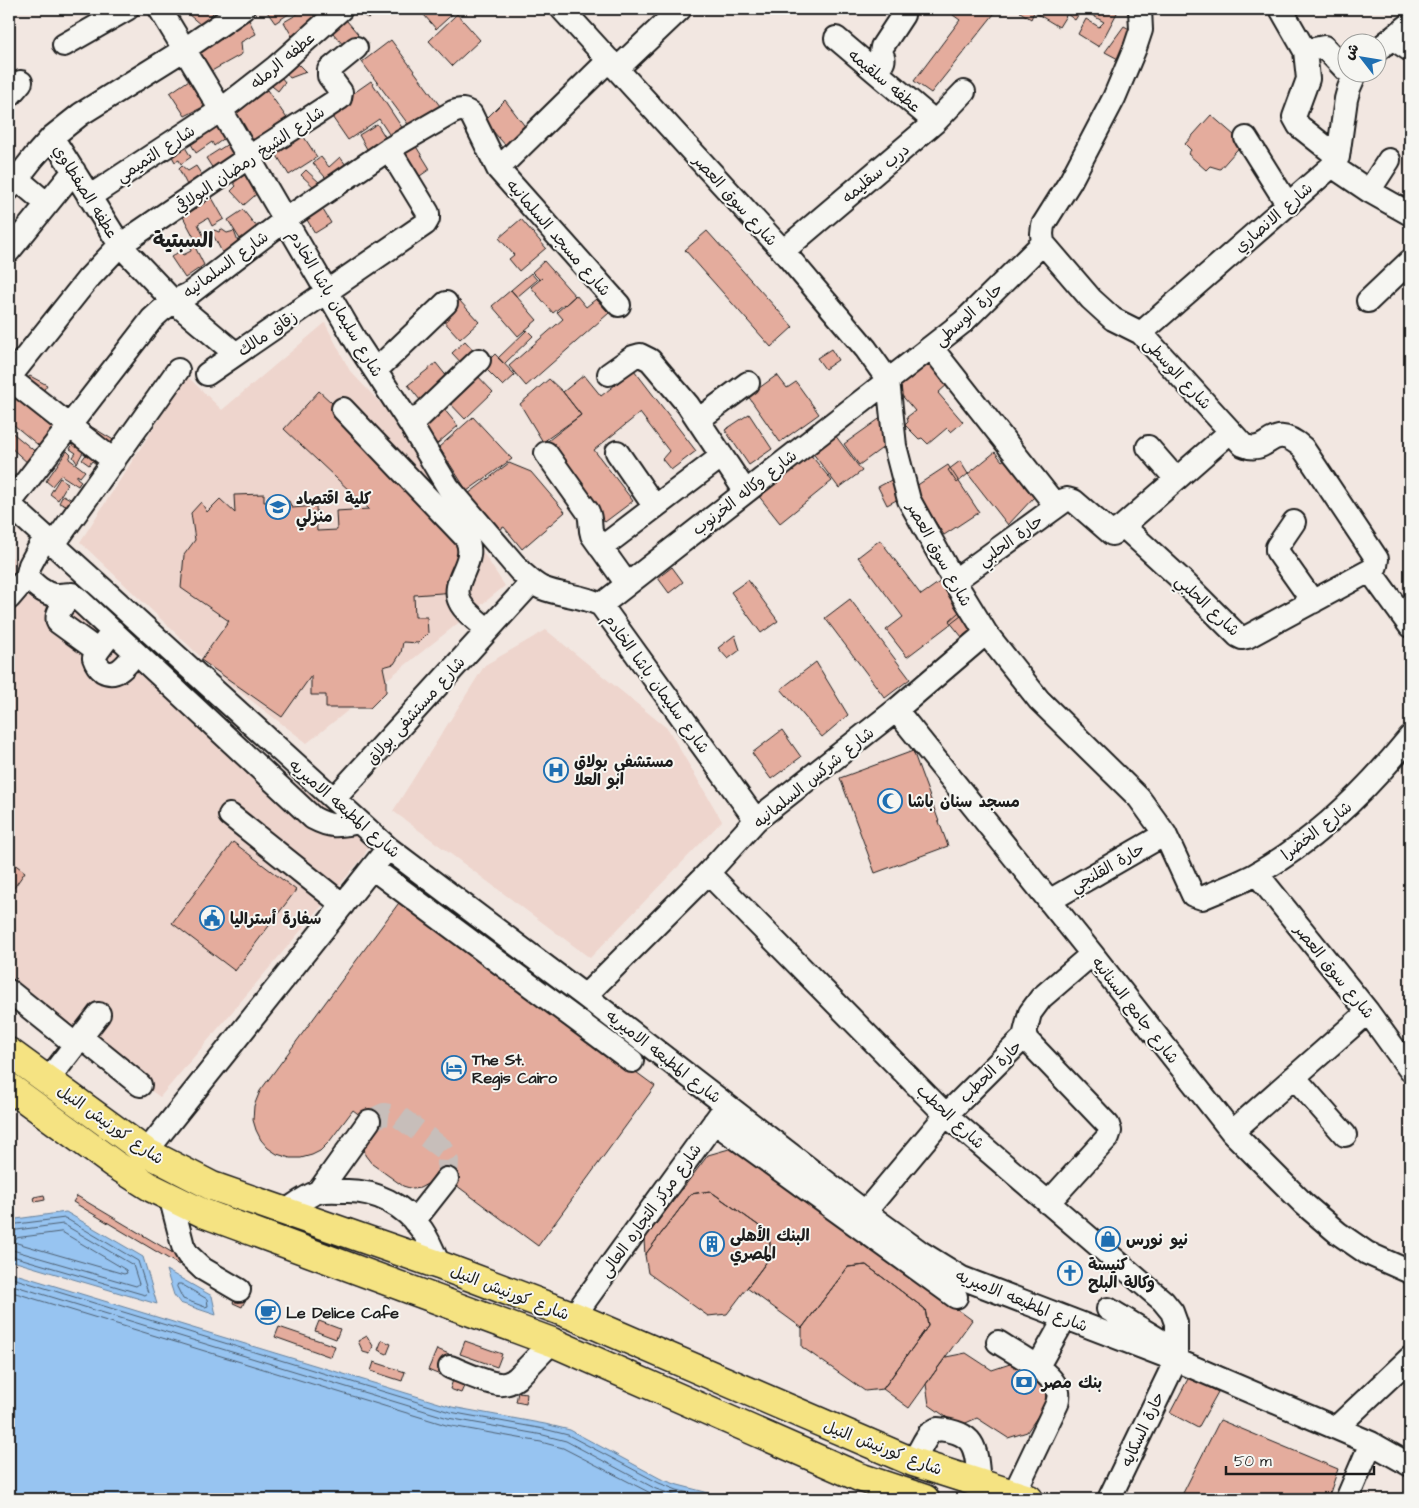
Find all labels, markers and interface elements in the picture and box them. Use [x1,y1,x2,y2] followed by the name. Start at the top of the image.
[246,27,320,94] street label: عطفه الرمله
[1336,32,1386,82] north arrow
[1339,40,1364,64] text: ش
[843,44,925,118] street label: عطفه سلقيمه
[170,101,329,219] street label: شارع الشيخ رمضان البولاقي
[112,120,201,190] street label: شارع التميمي
[837,139,914,209] street label: درب سقليمه
[48,140,123,243] street label: عطفه الصفطاوي
[687,149,782,251] street label: شارع سوق العصر
[501,174,615,301] street label: شارع مسجد السلمانيه
[1230,178,1317,258] street label: شارع الانصاري
[153,226,213,255] district label: السبتية
[178,226,273,304] street label: شارع السلمانيه
[282,226,388,382] street label: شارع سليمان باشا الخادم
[930,278,1008,352] street label: حارة الوسطى
[233,306,302,362] street label: زقاق مالك
[1138,333,1216,414] street label: شارع الوسطى
[688,445,802,541] street label: شارع وكاله الخرنوب
[296,488,371,531] place label: كلية اقتصاد منزلي
[265,494,291,520] school or university icon: كلية اقتصاد منزلي
[901,497,977,610] street label: شارع سوق العصر
[973,510,1049,574] street label: حارة الحلبي
[1168,570,1244,644] street label: شارع الحلبي
[597,609,715,759] street label: شارع سليمان باشا الخادم
[361,652,470,770] street label: شارع مستشفى بولاق
[748,722,879,834] street label: شارع شركس السلمانيه
[574,751,673,791] place label: مستشفي بولاق ابو العلا
[284,754,405,863] street label: شارع المطبعه الاميريه
[543,757,569,783] hospital icon: مستشفي بولاق ابو العلا
[877,788,903,814] mosque icon: مسجد سنان باشا
[908,791,1020,813] place label: مسجد سنان باشا
[1277,796,1357,865] street label: شارع الخضرا
[1066,838,1150,901] street label: حارة القلنجي
[199,905,225,931] public building icon: سفارة أستراليا
[230,908,321,930] place label: سفارة أستراليا
[1288,918,1379,1023] street label: شارع سوق العصر
[1087,953,1184,1068] street label: شارع جامع السنانيه
[601,1005,726,1109] street label: شارع المطبعه الاميريه
[954,1035,1027,1108] street label: حارة الحطب
[471,1049,558,1091] place label: The St. Regis Cairo
[441,1055,467,1081] hotel icon: The St. Regis Cairo
[911,1079,989,1154] street label: شارع الحطب
[53,1080,168,1170] street label: شارع كورنيش النيل
[595,1139,707,1282] street label: شارع مركز التجاره العالى
[730,1224,810,1266] place label: البنك الأهلى المصري
[1095,1226,1121,1252] shop icon: نيو نورس
[1126,1229,1188,1251] place label: نيو نورس
[699,1231,725,1257] building icon: البنك الأهلى المصري
[1088,1254,1155,1294] place label: كنيسة وكالة البلح
[447,1260,572,1326] street label: شارع كورنيش النيل
[1057,1260,1083,1286] church icon: كنيسة وكالة البلح
[952,1264,1091,1337] street label: شارع المطبعه الاميريه
[255,1299,281,1325] cafe icon: Le Delice Cafe
[286,1302,399,1324] place label: Le Delice Cafe
[1011,1369,1037,1395] bank icon: بنك مصر
[1040,1372,1102,1394] place label: بنك مصر
[1116,1388,1170,1471] street label: حارة السكايه
[820,1415,945,1481] street label: شارع كورنيش النيل
[1226,1443,1374,1475] scale bar
[1234,1451,1272,1472] text: 50 m

